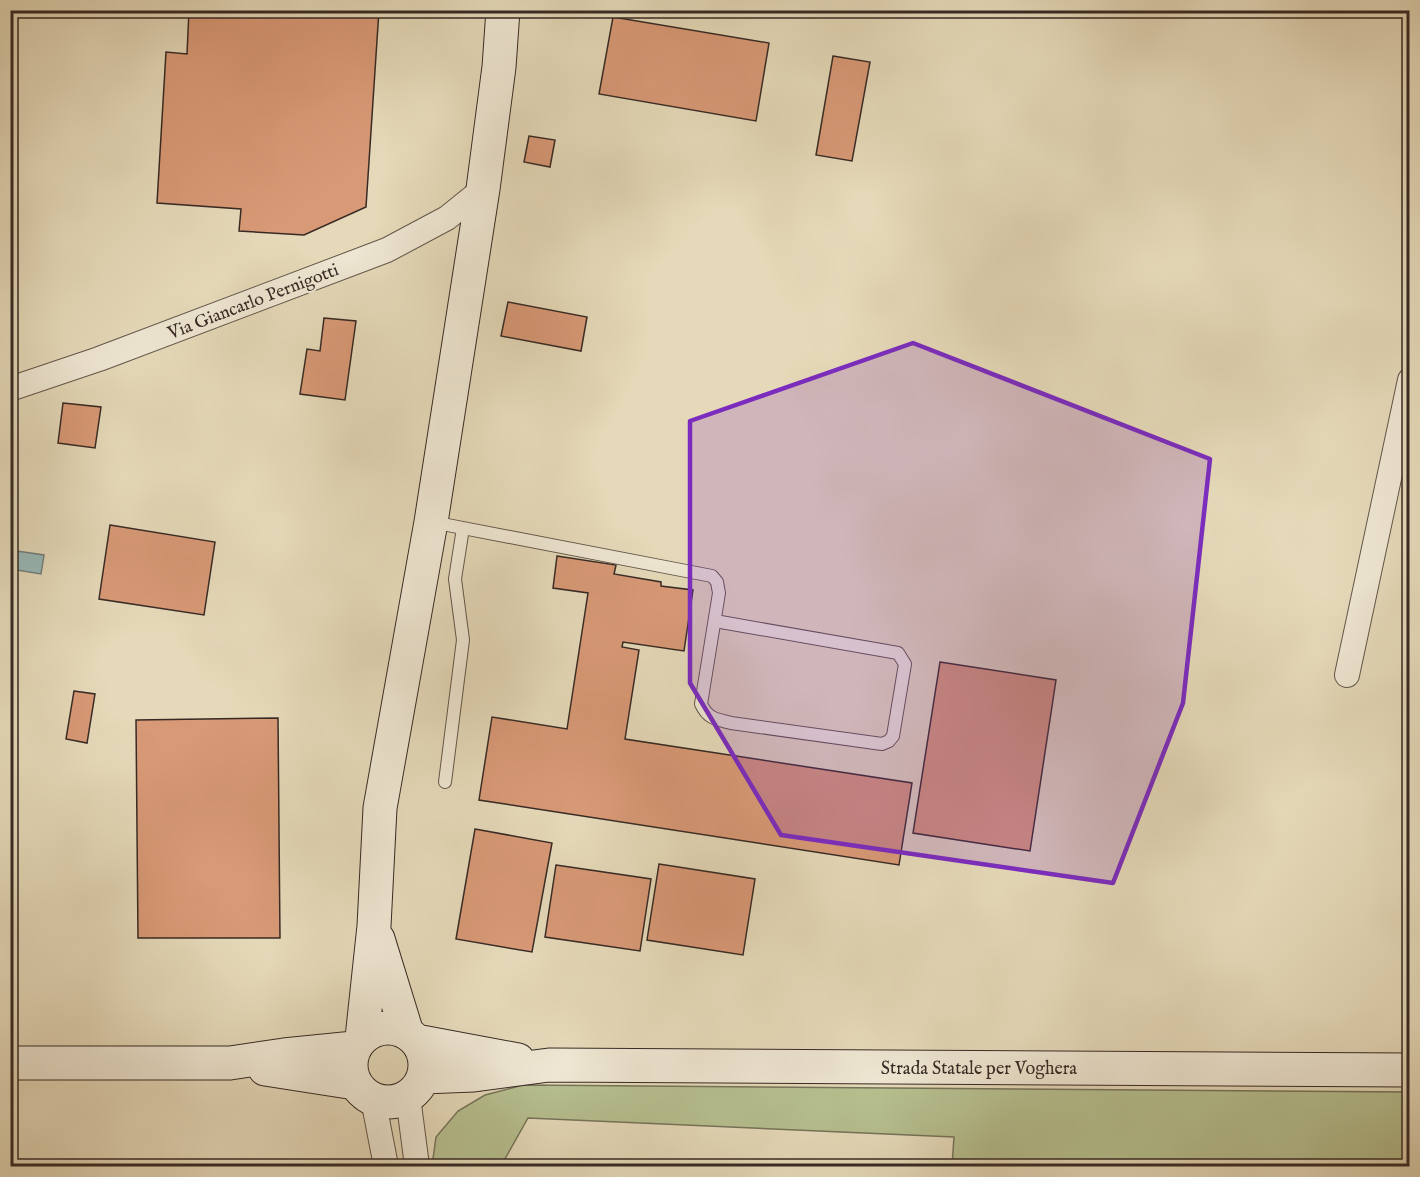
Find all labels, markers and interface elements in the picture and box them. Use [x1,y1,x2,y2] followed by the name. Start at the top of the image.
[164,259,342,346] street label: Via Giancarlo Pernigotti
[881,1058,1077,1081] street label: Strada Statale per Voghera

